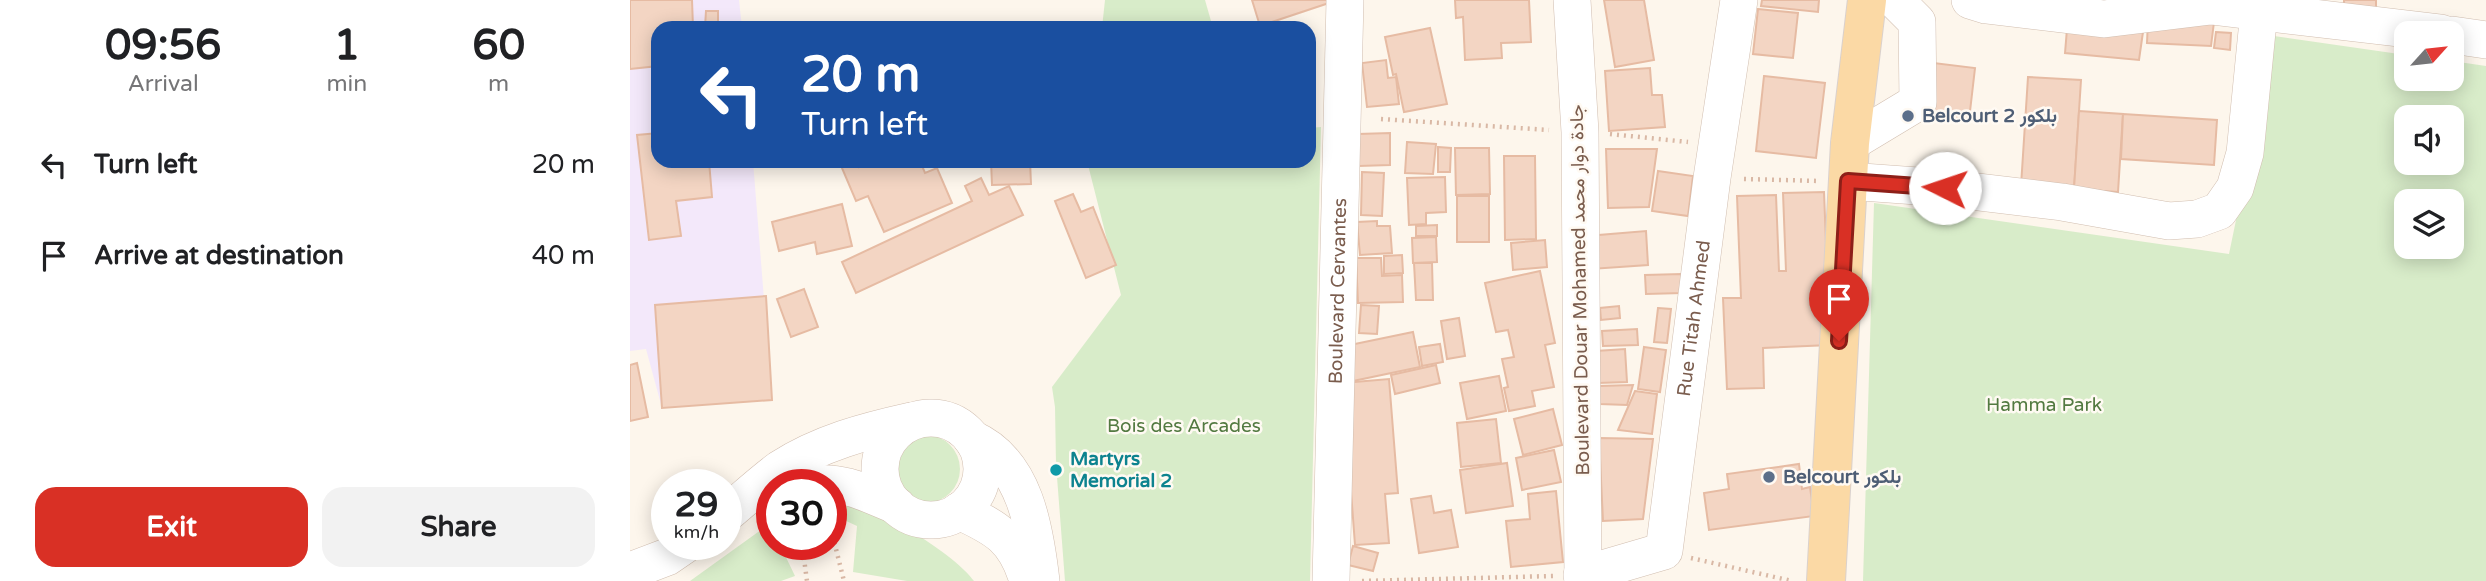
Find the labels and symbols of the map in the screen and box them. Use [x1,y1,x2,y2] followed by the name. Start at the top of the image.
[2394,21,2464,91] north arrow
[1566,104,1594,476] street label: Boulevard Douar Mohamed جادة دوار محمد
[1922,105,2057,128] place label: Belcourt 2 بلكور
[1900,108,1916,124] marker: Belcourt 2 بلكور
[1908,151,1982,225] position arrow
[1325,198,1351,384] street label: Boulevard Cervantes
[1673,239,1715,398] street label: Rue Titah Ahmed
[1809,269,1869,341] pin
[1986,394,2102,416] park label: Hamma Park
[1107,415,1261,437] park label: Bois des Arcades
[1070,448,1172,492] place label: Martyrs Memorial 2
[1048,462,1064,478] marker: Martyrs Memorial 2
[1783,466,1901,489] place label: Belcourt بلكور
[756,469,847,560] speed limit sign: 30
[1761,469,1777,485] marker: Belcourt بلكور

